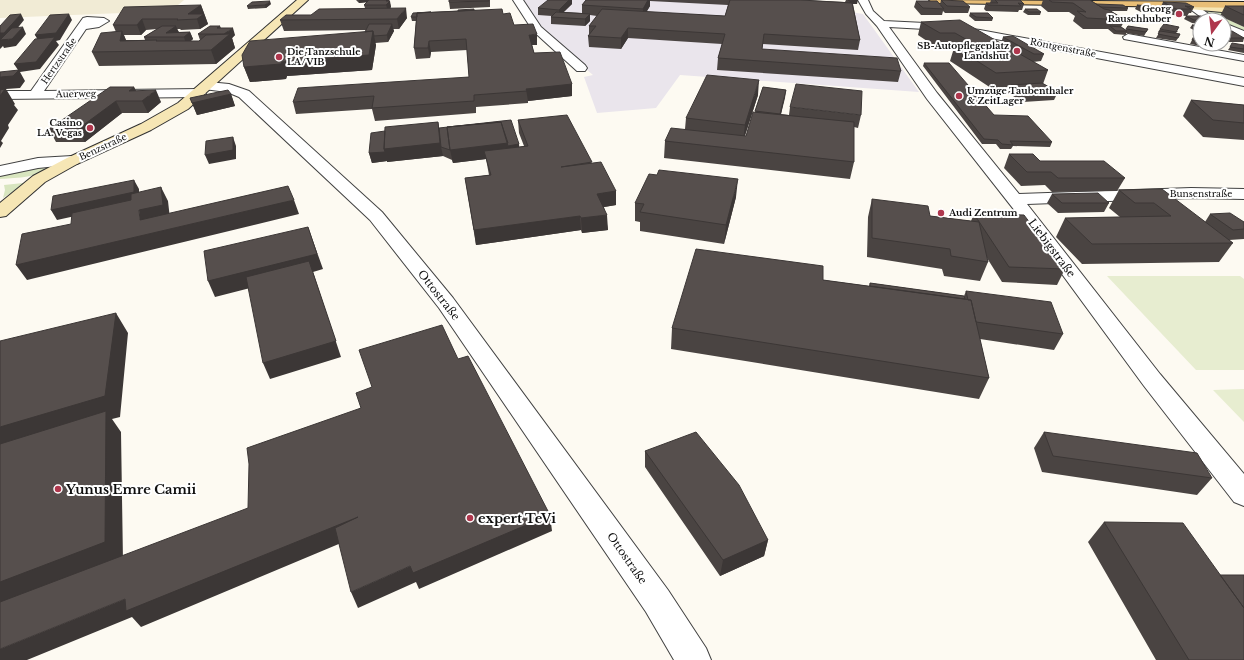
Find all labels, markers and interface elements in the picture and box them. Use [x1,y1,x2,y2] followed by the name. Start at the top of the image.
[1108,3,1172,24] place label: Georg Rauschhuber
[1174,9,1184,19] marker: Georg Rauschhuber
[1192,12,1232,52] north arrow
[1202,33,1216,50] text: N
[39,35,79,86] street label: Hertzstraße
[1029,36,1097,59] street label: Röntgenstraße
[917,40,1010,61] place label: SB-Autopflegeplatz Landshut
[287,46,360,67] place label: Die Tanzschule LA/VIB
[1012,46,1022,56] marker: SB-Autopflegeplatz Landshut
[274,52,284,62] marker: Die Tanzschule LA/VIB
[967,85,1074,106] place label: Umzüge Taubenthaler & ZeitLager
[55,88,97,99] street label: Auerweg
[954,91,964,101] marker: Umzüge Taubenthaler & ZeitLager
[37,117,82,138] place label: Casino LA. Vegas
[85,123,95,133] marker: Casino LA. Vegas
[77,131,128,162] street label: Benzstraße
[1170,188,1232,199] street label: Bunsenstraße
[948,207,1018,218] place label: Audi Zentrum
[936,208,946,218] marker: Audi Zentrum
[1025,216,1079,280] street label: Liebigstraße
[415,267,463,323] street label: Ottostraße
[65,481,197,498] place label: Yunus Emre Camii
[53,484,63,494] marker: Yunus Emre Camii
[478,510,556,527] place label: expert TeVi
[465,513,475,523] marker: expert TeVi
[604,529,650,587] street label: Ottostraße

